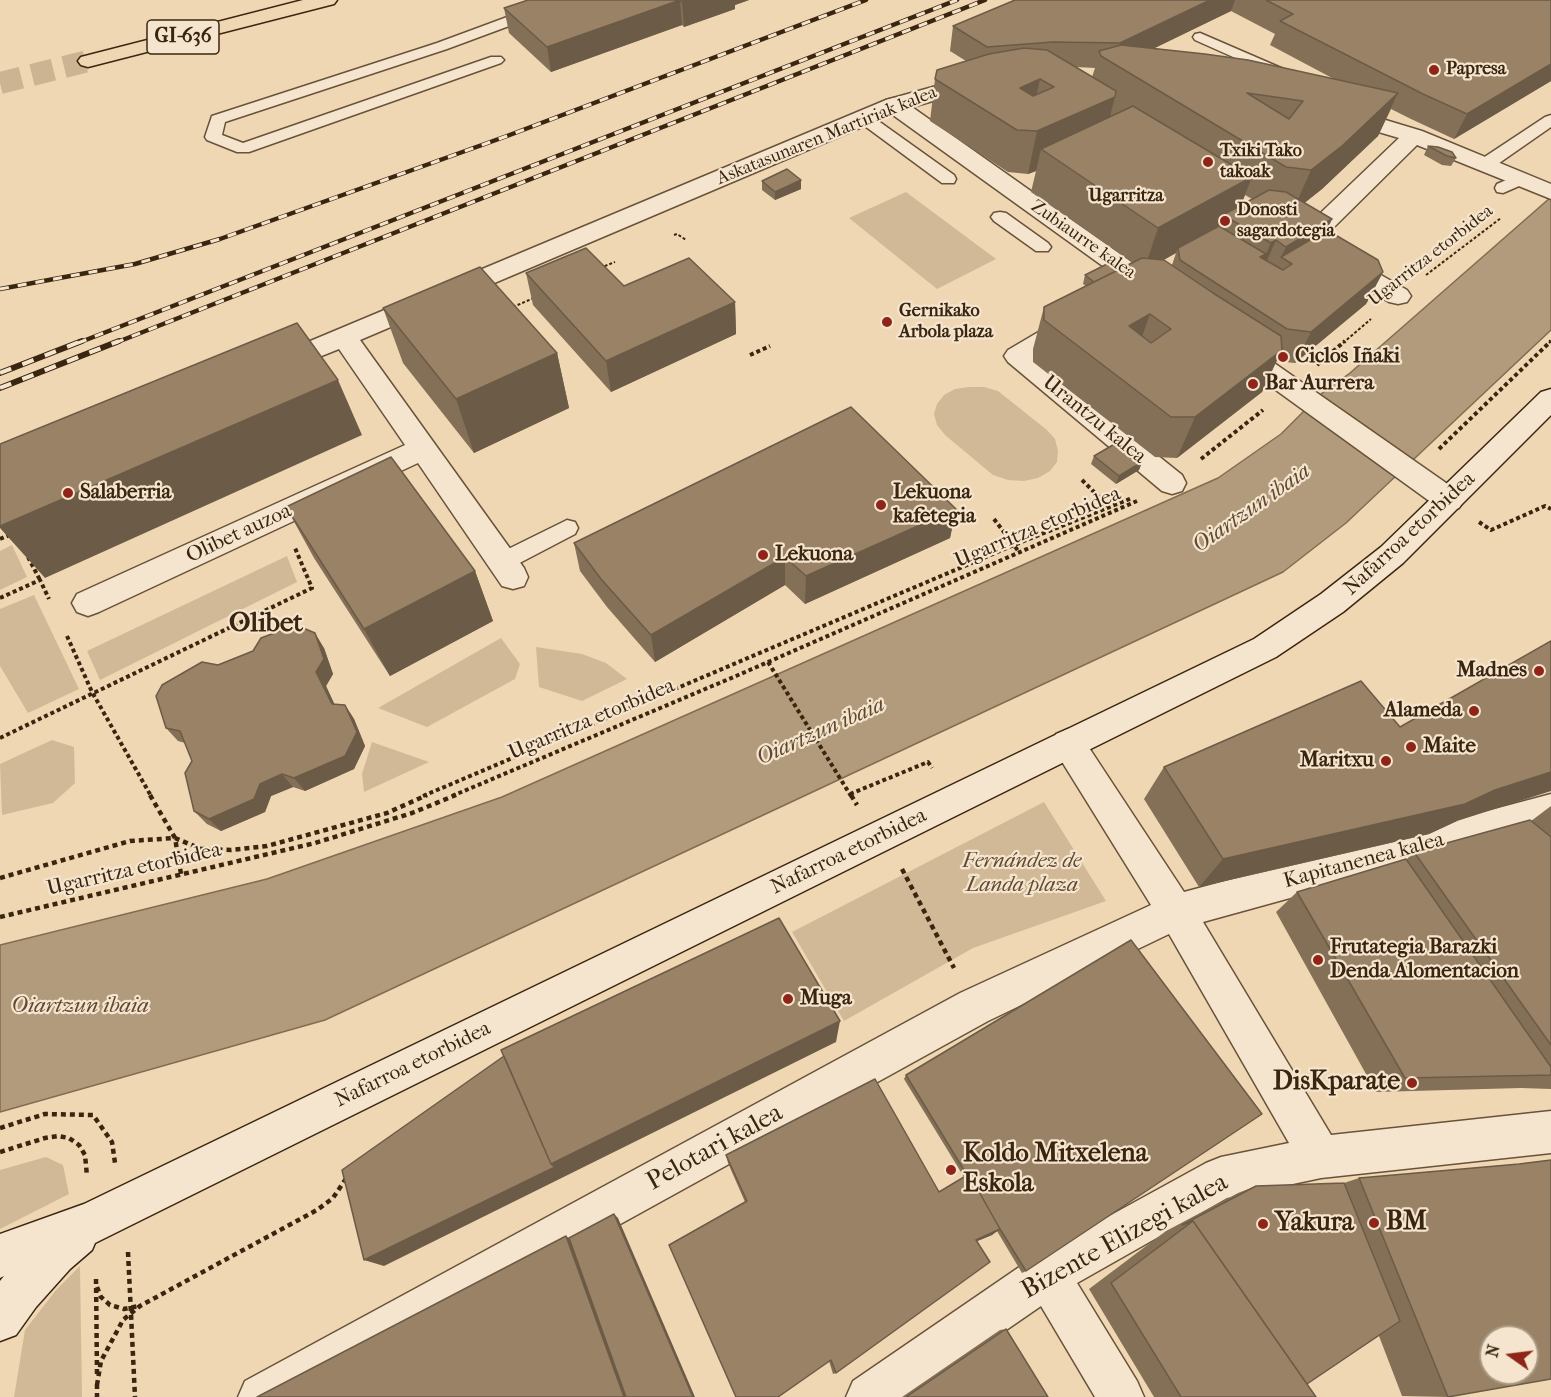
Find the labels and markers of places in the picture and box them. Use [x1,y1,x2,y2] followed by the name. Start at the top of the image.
[1446,59,1506,81] place label: Papresa
[1427,63,1441,77] marker: Papresa
[1220,141,1302,184] place label: Txiki Tako takoak
[1201,155,1215,169] marker: Txiki Tako takoak
[1237,200,1335,242] place label: Donosti sagardotegia
[1218,214,1232,228] marker: Donosti sagardotegia
[899,301,993,344] place label: Gernikako Arbola plaza
[880,315,894,329] marker: Gernikako Arbola plaza
[1295,344,1400,370] place label: Ciclos Iñaki
[1276,350,1290,364] marker: Ciclos Iñaki
[1265,371,1374,397] place label: Bar Aurrera
[1246,377,1260,391] marker: Bar Aurrera
[80,480,171,506] place label: Salaberria
[893,480,976,530] place label: Lekuona kafetegia
[61,486,75,500] marker: Salaberria
[874,498,888,512] marker: Lekuona kafetegia
[775,542,853,568] place label: Lekuona
[756,548,770,562] marker: Lekuona
[1456,658,1527,684] place label: Madnes
[1532,664,1546,678] marker: Madnes
[1384,698,1462,724] place label: Alameda
[1467,704,1481,718] marker: Alameda
[1423,734,1476,760] place label: Maite
[1404,740,1418,754] marker: Maite
[1300,748,1374,774] place label: Maritxu
[1379,754,1393,768] marker: Maritxu
[1330,935,1519,985] place label: Frutategia Barazki Denda Alomentacion
[1311,953,1325,967] marker: Frutategia Barazki Denda Alomentacion
[800,986,852,1012] place label: Muga
[781,992,795,1006] marker: Muga
[1273,1067,1400,1099] place label: DisKparate
[1405,1076,1419,1090] marker: DisKparate
[963,1139,1148,1200] place label: Koldo Mitxelena Eskola
[944,1163,958,1177] marker: Koldo Mitxelena Eskola
[1386,1207,1427,1239] place label: BM
[1275,1208,1354,1240] place label: Yakura
[1367,1216,1381,1230] marker: BM
[1256,1217,1270,1231] marker: Yakura

